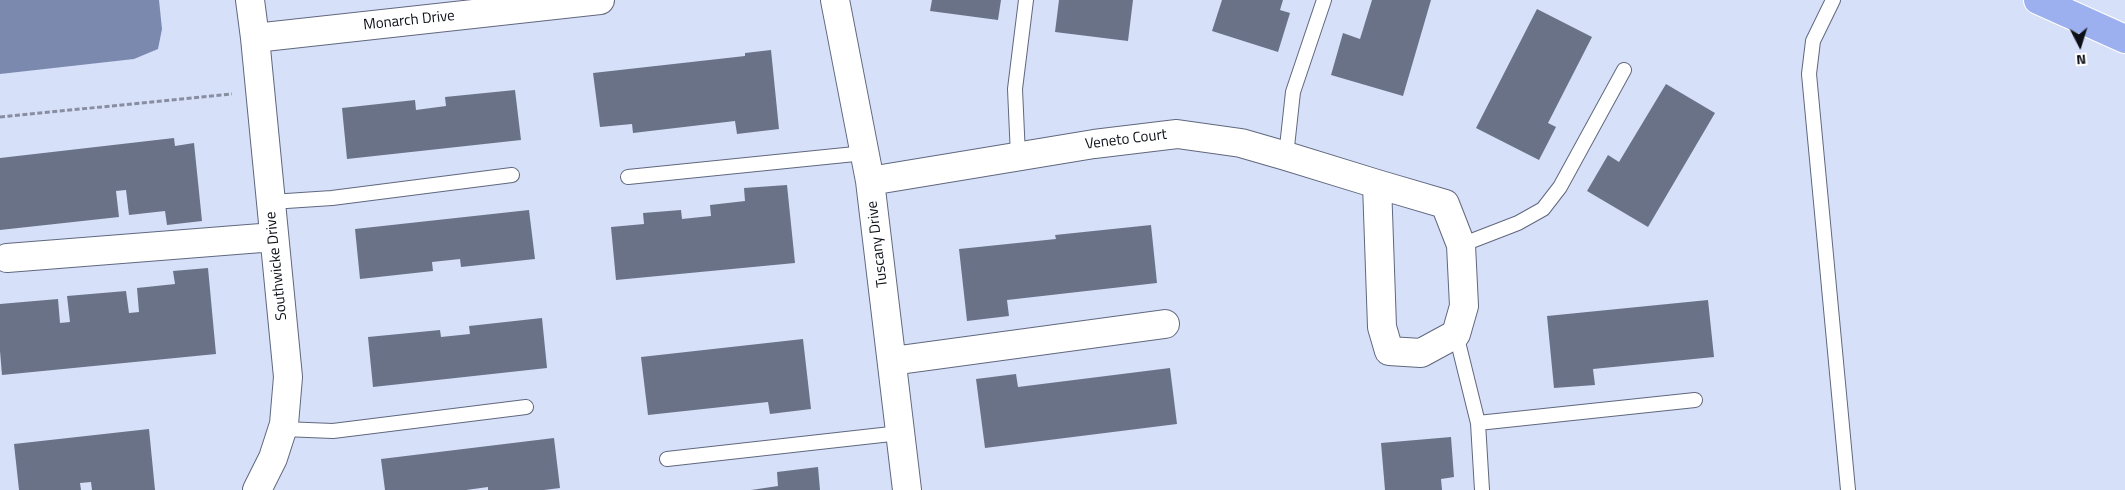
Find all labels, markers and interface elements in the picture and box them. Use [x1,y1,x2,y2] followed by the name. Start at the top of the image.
[362,7,456,35] street label: Monarch Drive
[2055,20,2105,70] north arrow
[2076,50,2087,71] text: N
[1084,126,1168,154] street label: Veneto Court
[864,200,892,288] street label: Tuscany Drive
[262,211,292,321] street label: Southwicke Drive

